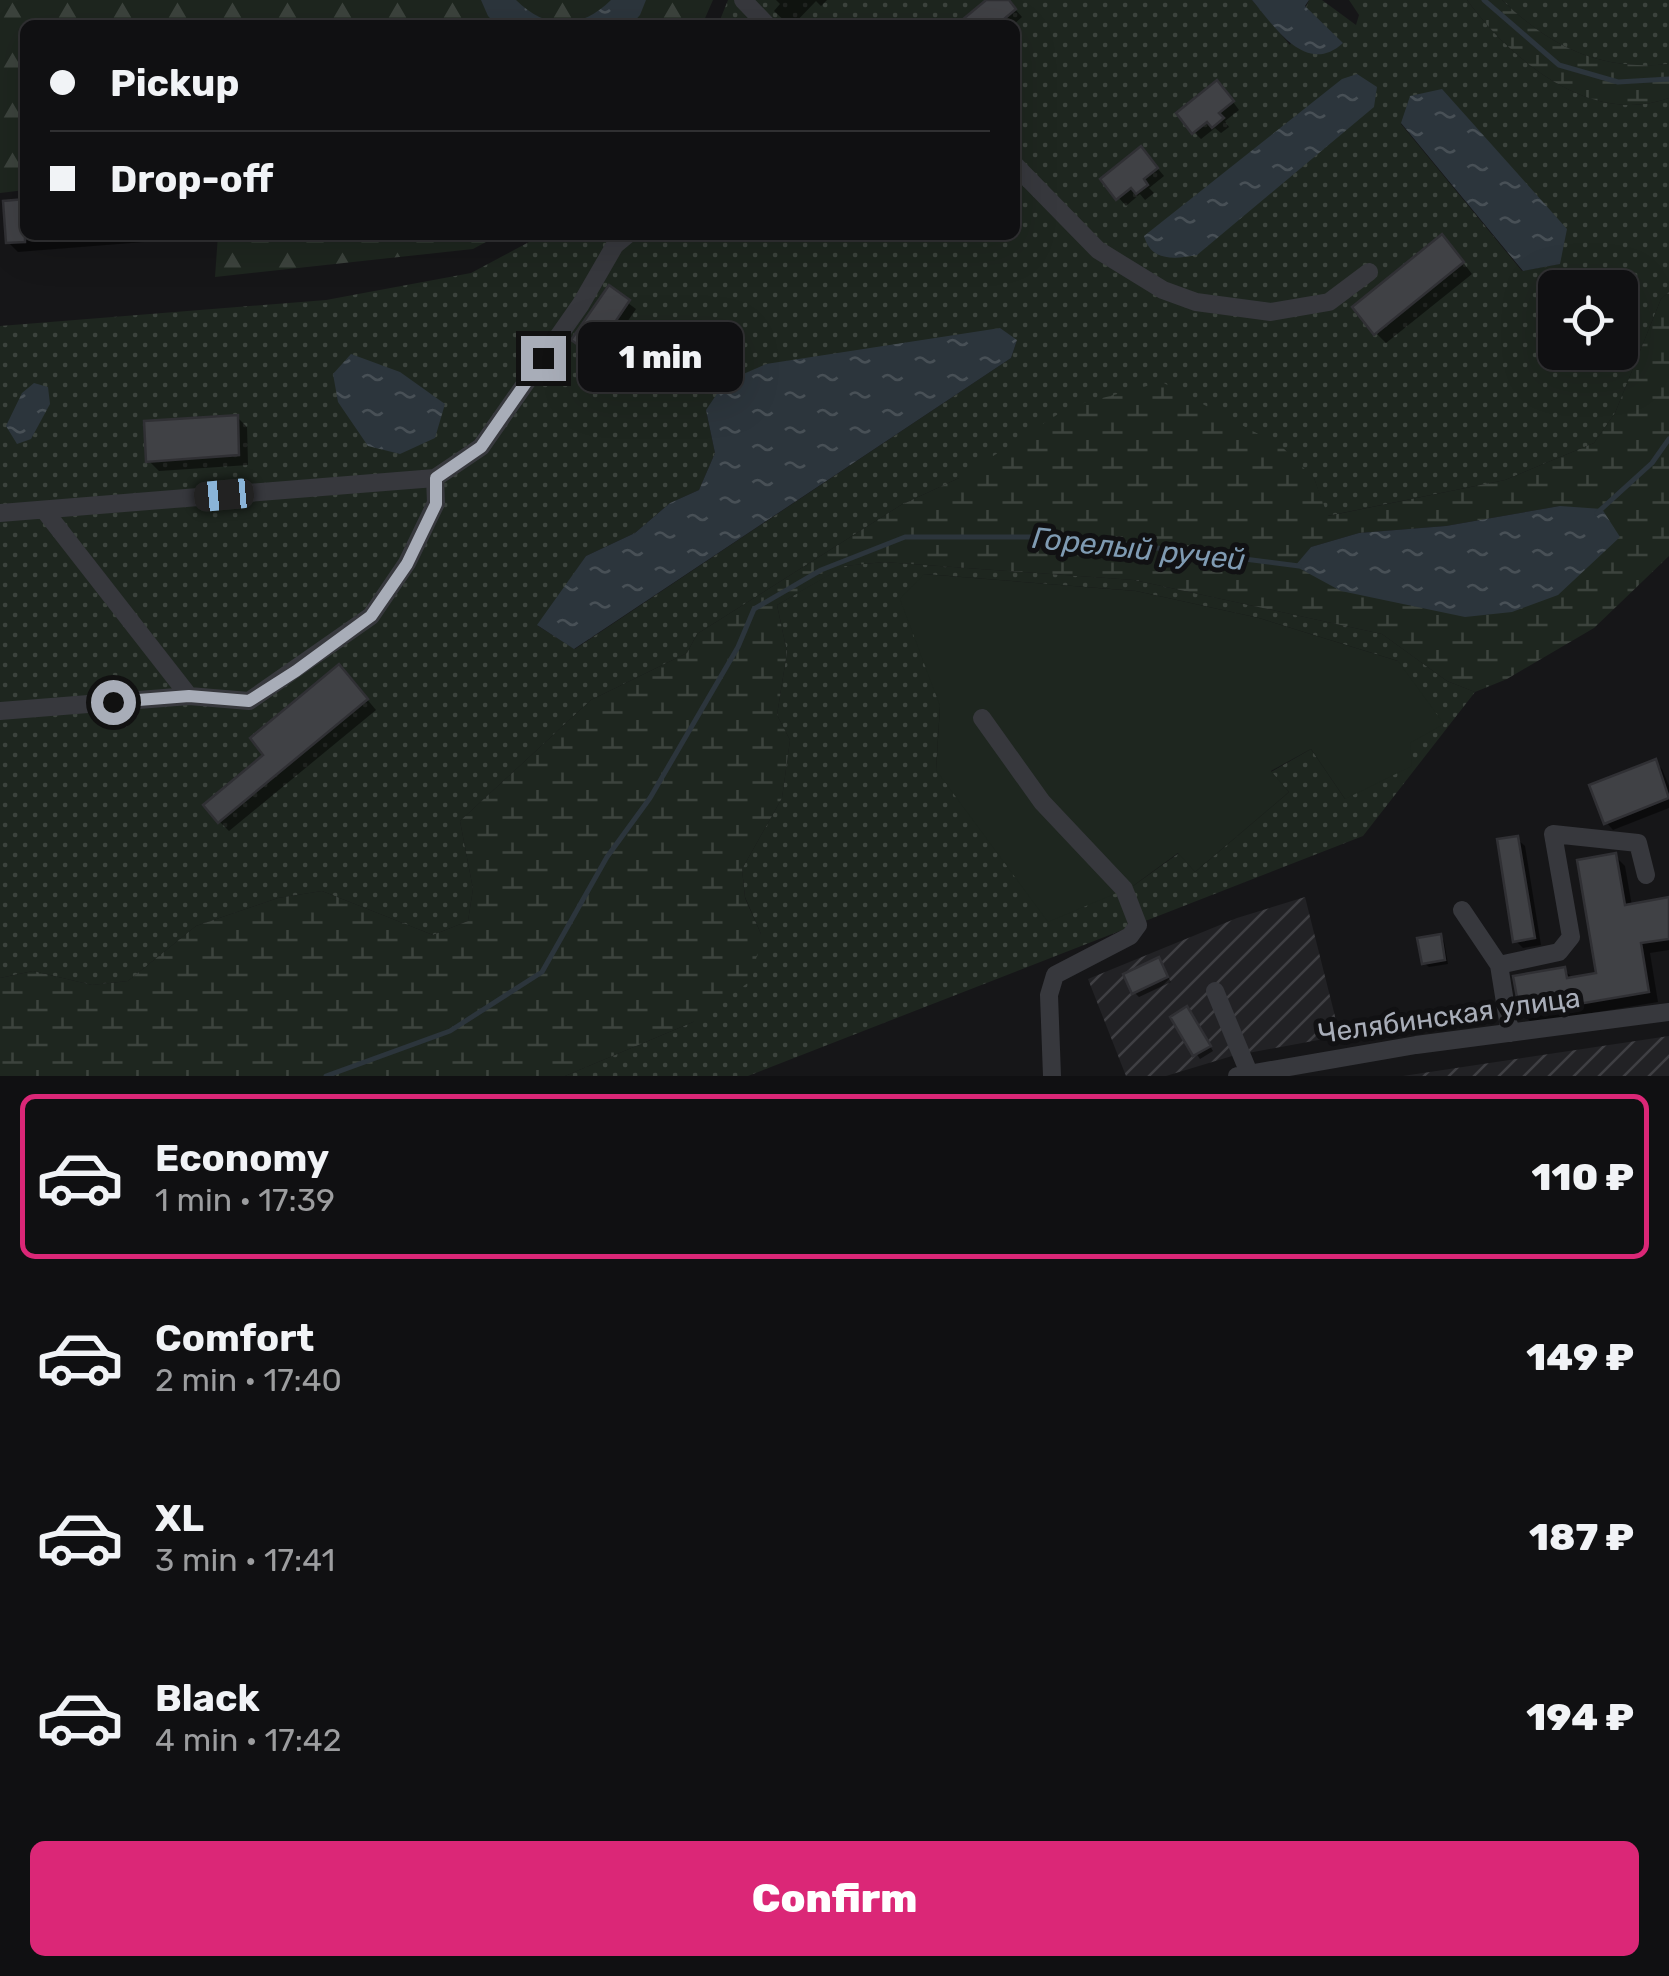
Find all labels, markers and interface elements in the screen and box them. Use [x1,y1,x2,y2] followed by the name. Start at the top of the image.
[110,60,239,106] text: Pickup
[110,156,273,202] text: Drop-off
[1538,270,1638,370] map controls
[1538,270,1638,370] button: locate
[578,323,743,393] callout: 1 min
[521,336,566,381] route end
[619,338,702,376] text: 1 min
[193,477,255,513] car
[1031,520,1247,578] water label: Горелый ручей
[91,680,136,725] route start
[1316,981,1582,1050] street label: Челябинская улица
[35,1132,125,1222] icon: car
[155,1135,329,1181] text: Economy
[1532,1154,1634,1200] text: 110 ₽
[155,1181,335,1219] text: 1 min · 17:39
[35,1312,125,1402] icon: car
[155,1315,314,1361] text: Comfort
[1526,1334,1634,1380] text: 149 ₽
[155,1361,342,1399] text: 2 min · 17:40
[35,1492,125,1582] icon: car
[155,1495,204,1541] text: XL
[1529,1514,1634,1560] text: 187 ₽
[155,1541,335,1579] text: 3 min · 17:41
[35,1672,125,1762] icon: car
[155,1675,260,1721] text: Black
[1526,1694,1634,1740] text: 194 ₽
[155,1721,342,1759] text: 4 min · 17:42
[30,1841,1639,1956] button: Confirm

